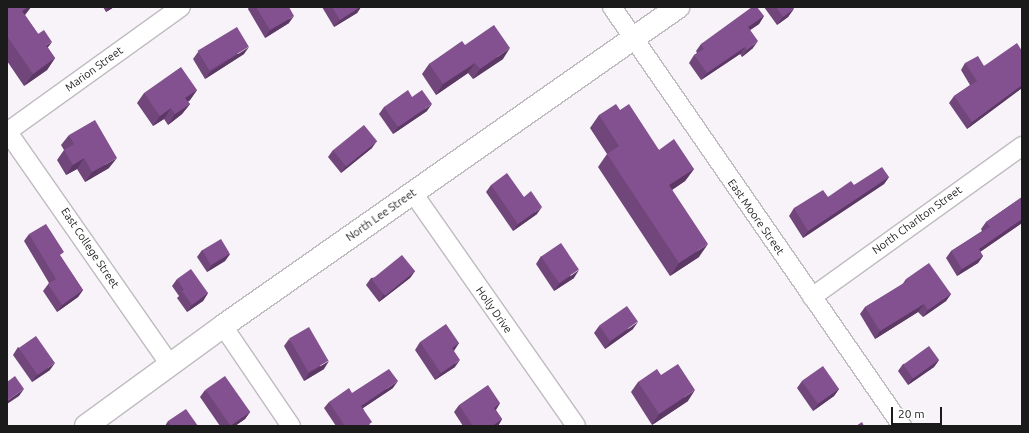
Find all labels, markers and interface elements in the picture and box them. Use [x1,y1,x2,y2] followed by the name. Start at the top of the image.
[63,44,125,94] street label: Marion Street
[725,177,787,257] street label: East Moore Street
[870,183,964,257] street label: North Charlton Street
[343,186,419,244] street label: North Lee Street
[58,205,122,291] street label: East College Street
[473,284,515,336] street label: Holly Drive
[893,399,944,425] scale bar
[898,407,925,420] text: 20 m

